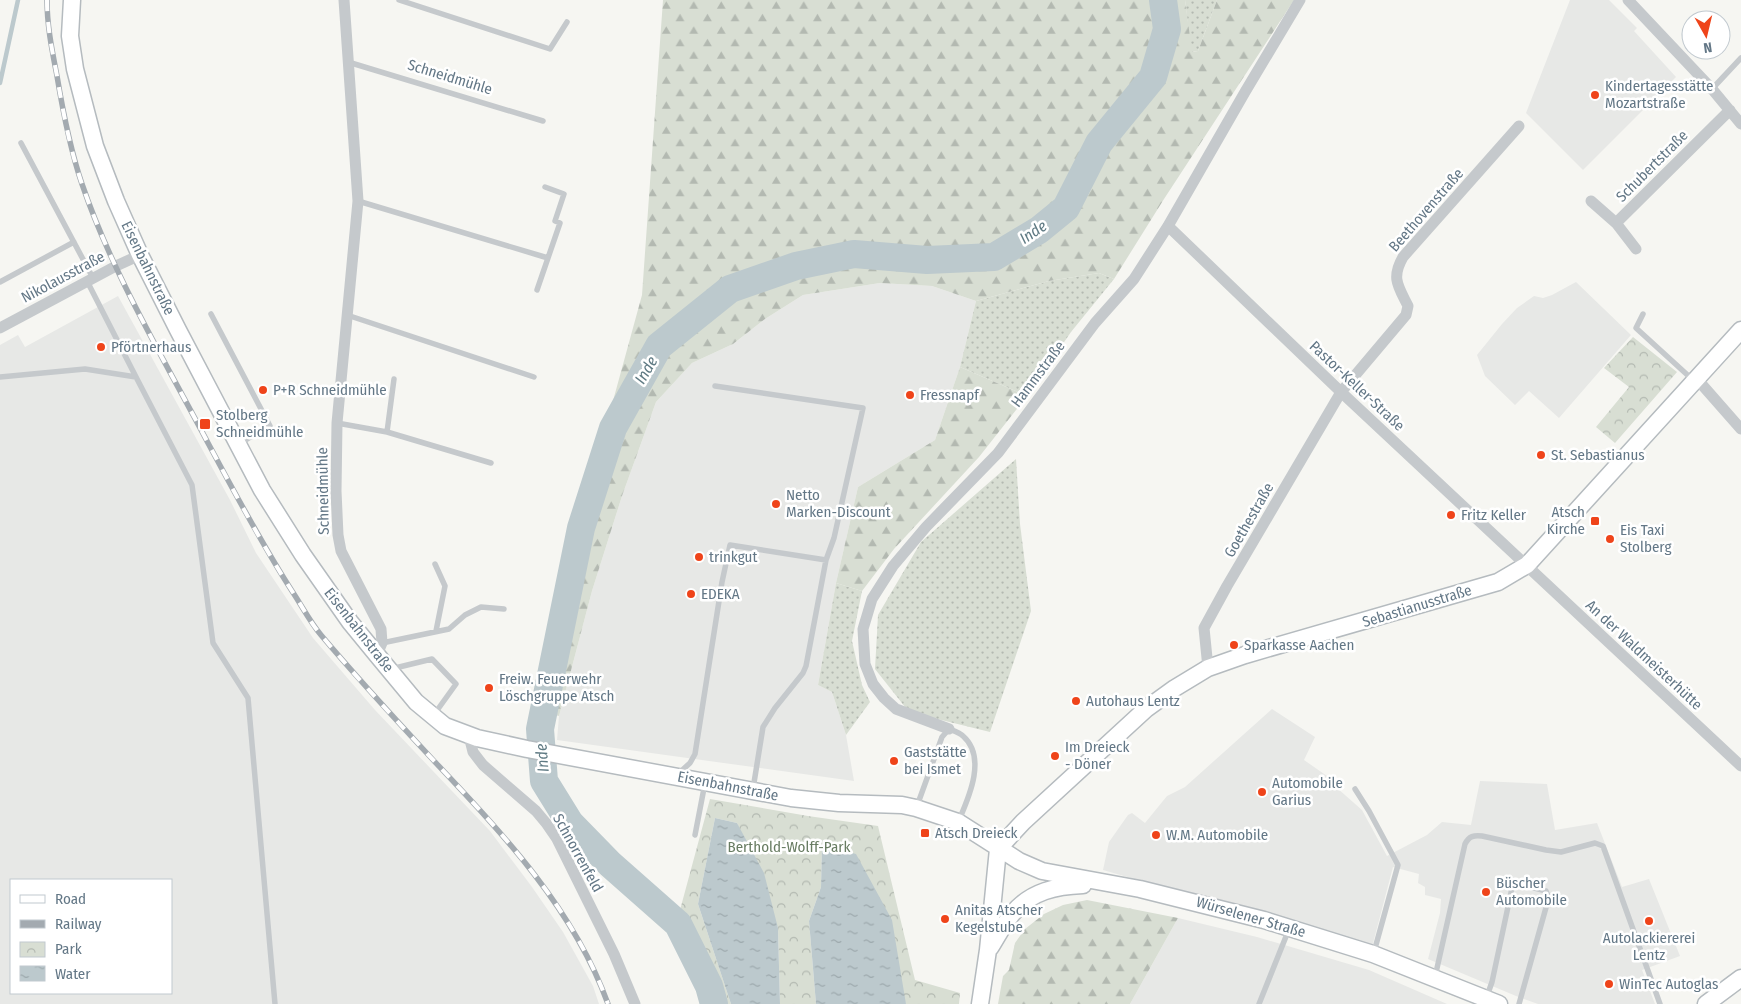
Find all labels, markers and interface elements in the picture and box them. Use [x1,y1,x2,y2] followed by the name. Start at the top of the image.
[1681,10,1731,60] north arrow
[1702,38,1713,56] text: N
[406,56,494,98] street label: Schneidmühle
[1605,77,1713,112] place label: Kindertagesstätte Mozartstraße
[1589,89,1601,101] marker: Kindertagesstätte Mozartstraße
[1612,126,1692,206] street label: Schubertstraße
[1385,165,1467,255] street label: Beethovenstraße
[1016,216,1051,248] water label: Inde
[117,218,179,318] street label: Eisenbahnstraße
[18,247,108,307] street label: Nikolausstraße
[1007,337,1069,411] street label: Hammstraße
[1306,337,1408,435] street label: Pastor-Keller-Straße
[111,338,191,356] place label: Pförtnerhaus
[95,341,107,353] marker: Pförtnerhaus
[631,352,662,387] water label: Inde
[273,381,387,399] place label: P+R Schneidmühle
[257,384,269,396] marker: P+R Schneidmühle
[920,386,980,404] place label: Fressnapf
[904,389,916,401] marker: Fressnapf
[216,406,303,441] place label: Stolberg Schneidmühle
[198,417,212,431] marker: Stolberg Schneidmühle
[1551,446,1645,464] place label: St. Sebastianus
[313,447,333,535] street label: Schneidmühle
[1535,449,1547,461] marker: St. Sebastianus
[1220,480,1278,560] street label: Goethestraße
[786,486,891,521] place label: Netto Marken-Discount
[770,498,782,510] marker: Netto Marken-Discount
[1547,503,1585,538] place label: Atsch Kirche
[1461,506,1527,524] place label: Fritz Keller
[1445,509,1457,521] marker: Fritz Keller
[1589,515,1601,527] marker: Atsch Kirche
[1620,521,1671,556] place label: Eis Taxi Stolberg
[1604,533,1616,545] marker: Eis Taxi Stolberg
[709,548,757,566] place label: trinkgut
[693,551,705,563] marker: trinkgut
[1360,581,1474,631] street label: Sebastianusstraße
[320,584,398,676] street label: Eisenbahnstraße
[701,585,740,603] place label: EDEKA
[685,588,697,600] marker: EDEKA
[1582,596,1706,714] street label: An der Waldmeisterhütte
[1244,636,1354,654] place label: Sparkasse Aachen
[1228,639,1240,651] marker: Sparkasse Aachen
[499,670,615,705] place label: Freiw. Feuerwehr Löschgruppe Atsch
[483,682,495,694] marker: Freiw. Feuerwehr Löschgruppe Atsch
[1086,692,1180,710] place label: Autohaus Lentz
[1070,695,1082,707] marker: Autohaus Lentz
[1065,738,1130,773] place label: Im Dreieck - Döner
[531,742,553,773] water label: Inde
[904,743,967,778] place label: Gaststätte bei Ismet
[1049,750,1061,762] marker: Im Dreieck - Döner
[888,755,900,767] marker: Gaststätte bei Ismet
[676,767,780,805] street label: Eisenbahnstraße
[1272,774,1343,809] place label: Automobile Garius
[1256,786,1268,798] marker: Automobile Garius
[549,811,607,895] street label: Schnorrenfeld
[935,824,1018,842] place label: Atsch Dreieck
[1166,826,1268,844] place label: W.M. Automobile
[919,827,931,839] marker: Atsch Dreieck
[1150,829,1162,841] marker: W.M. Automobile
[727,838,851,856] park label: Berthold-Wolff-Park
[1496,874,1567,909] place label: Büscher Automobile
[10,879,172,994] legend
[1480,886,1492,898] marker: Büscher Automobile
[55,890,86,908] text: Road
[1194,893,1308,941] street label: Würselener Straße
[955,901,1043,936] place label: Anitas Atscher Kegelstube
[939,913,951,925] marker: Anitas Atscher Kegelstube
[55,915,102,933] text: Railway
[1643,915,1655,927] marker: Autolackiererei Lentz
[1603,929,1695,964] place label: Autolackiererei Lentz
[55,940,82,958] text: Park
[55,965,91,983] text: Water
[1619,975,1718,993] place label: WinTec Autoglas
[1603,978,1615,990] marker: WinTec Autoglas

